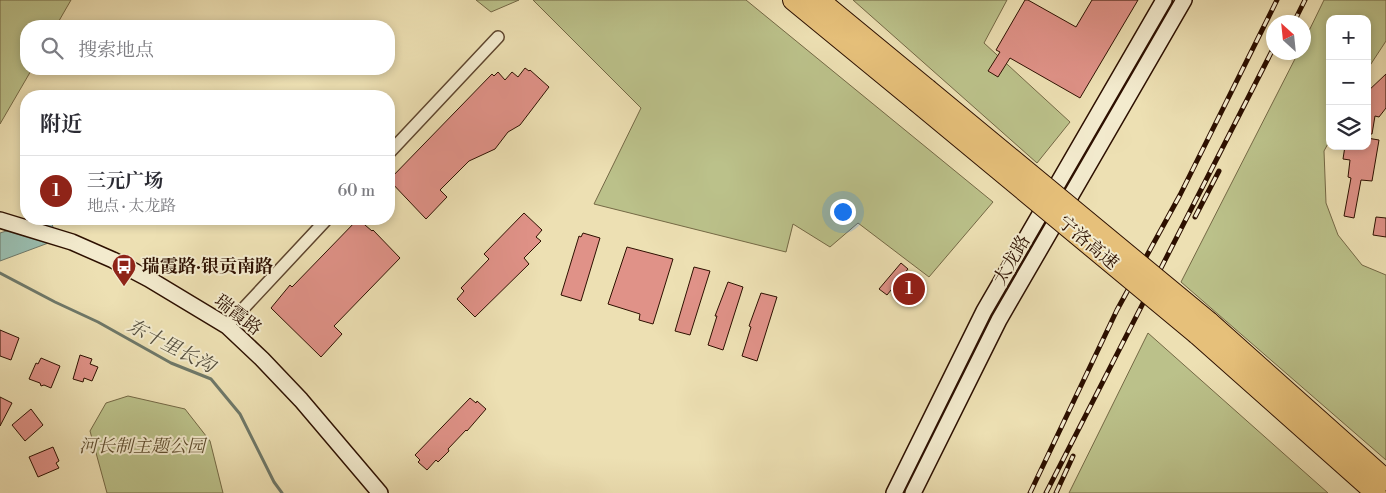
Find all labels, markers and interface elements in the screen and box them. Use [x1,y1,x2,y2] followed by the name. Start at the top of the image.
[1266,15,1311,60] north arrow
[1326,15,1371,150] map controls
[1326,15,1371,60] button: +
[20,20,395,75] search box
[38,34,66,62] icon: search
[78,38,154,62] text: 搜索地点
[1326,60,1371,105] button: −
[1326,105,1371,150] button: layers
[40,112,82,138] text: 附近
[87,169,163,193] text: 三元广场
[52,181,60,201] text: 1
[337,181,375,201] text: 60 m
[87,196,176,216] text: 地点 · 太龙路
[830,199,856,225] your location
[1053,211,1123,275] street label: 宁洛高速
[989,231,1035,289] street label: 太龙路
[111,253,137,287] bus stop icon: 瑞霞路·银贡南路
[142,255,273,278] place label: 瑞霞路·银贡南路
[893,270,925,308] pin: 1
[210,289,266,341] street label: 瑞霞路
[123,314,221,380] water label: 东十里长沟
[79,435,208,458] park label: 河长制主题公园

